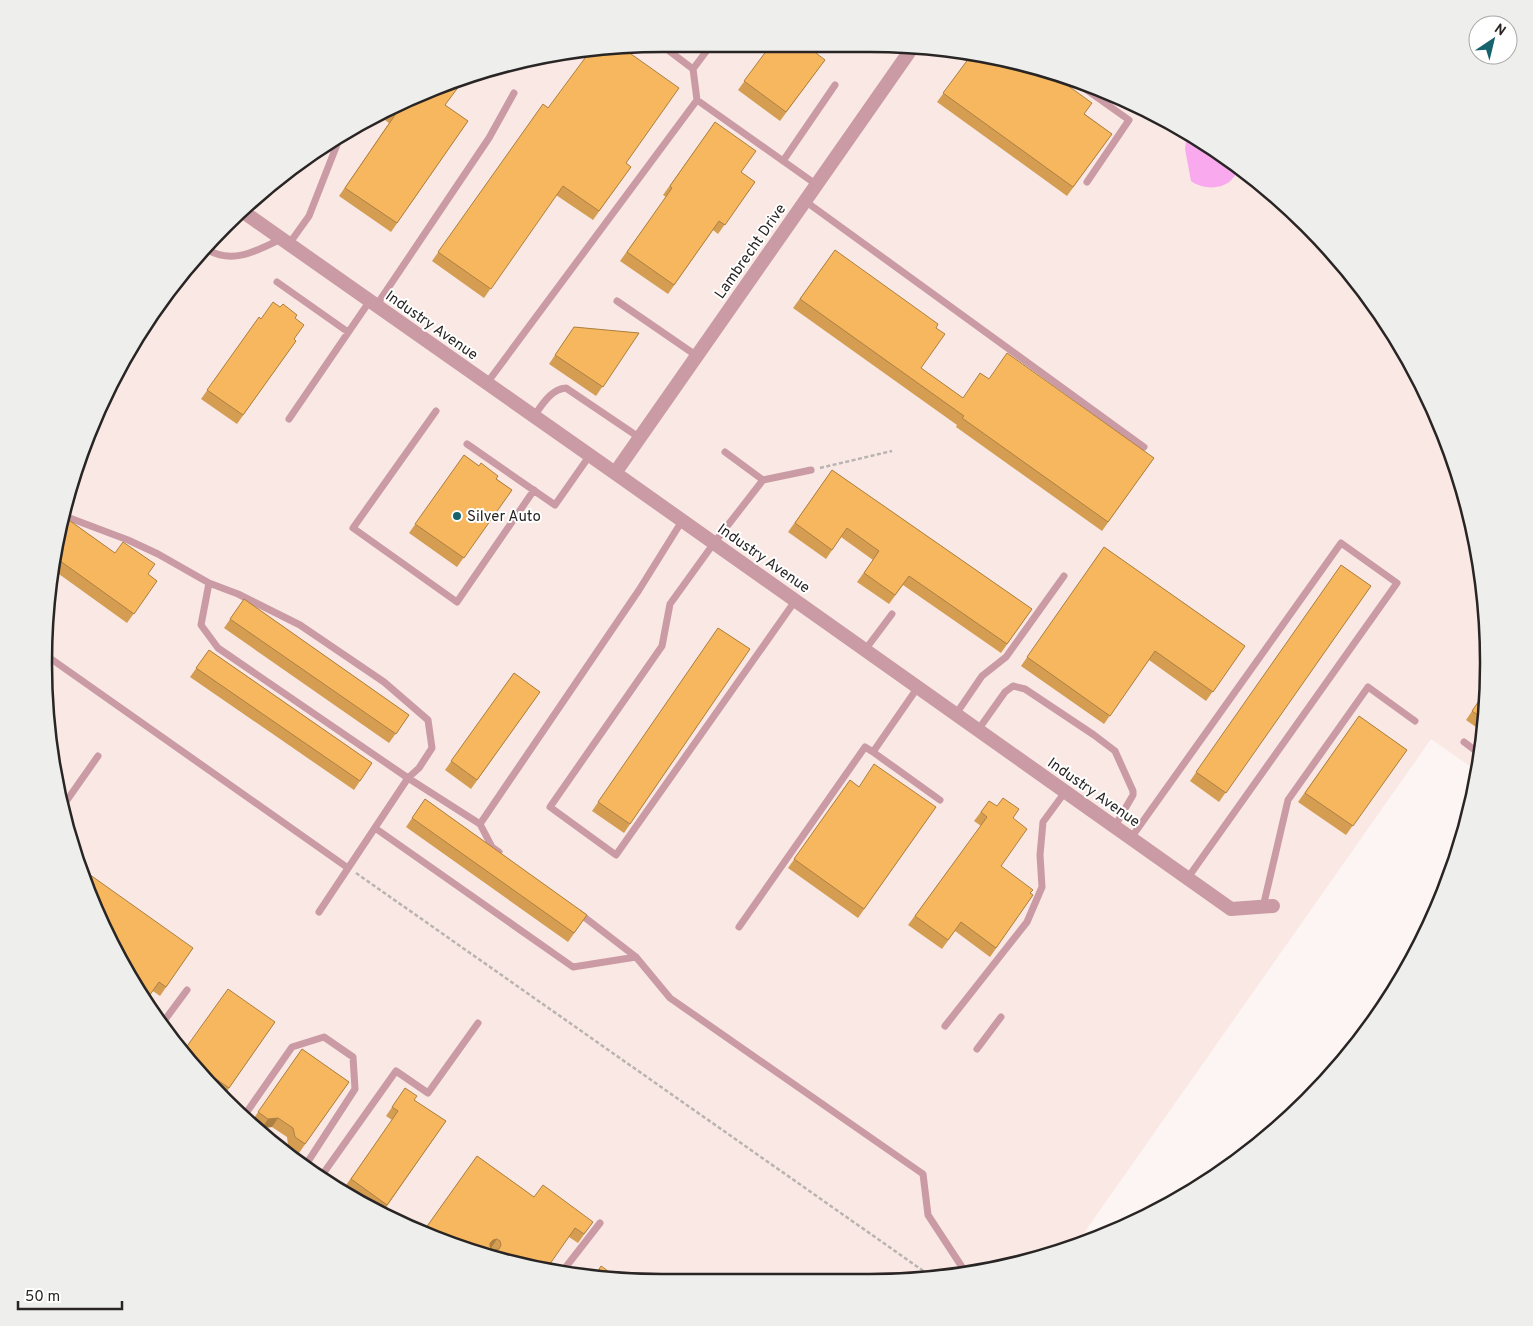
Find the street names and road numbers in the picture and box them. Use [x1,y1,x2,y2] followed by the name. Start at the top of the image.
[711,201,791,303] street label: Lambrecht Drive
[381,287,481,365] street label: Industry Avenue
[713,520,813,598] street label: Industry Avenue
[1043,754,1143,832] street label: Industry Avenue

